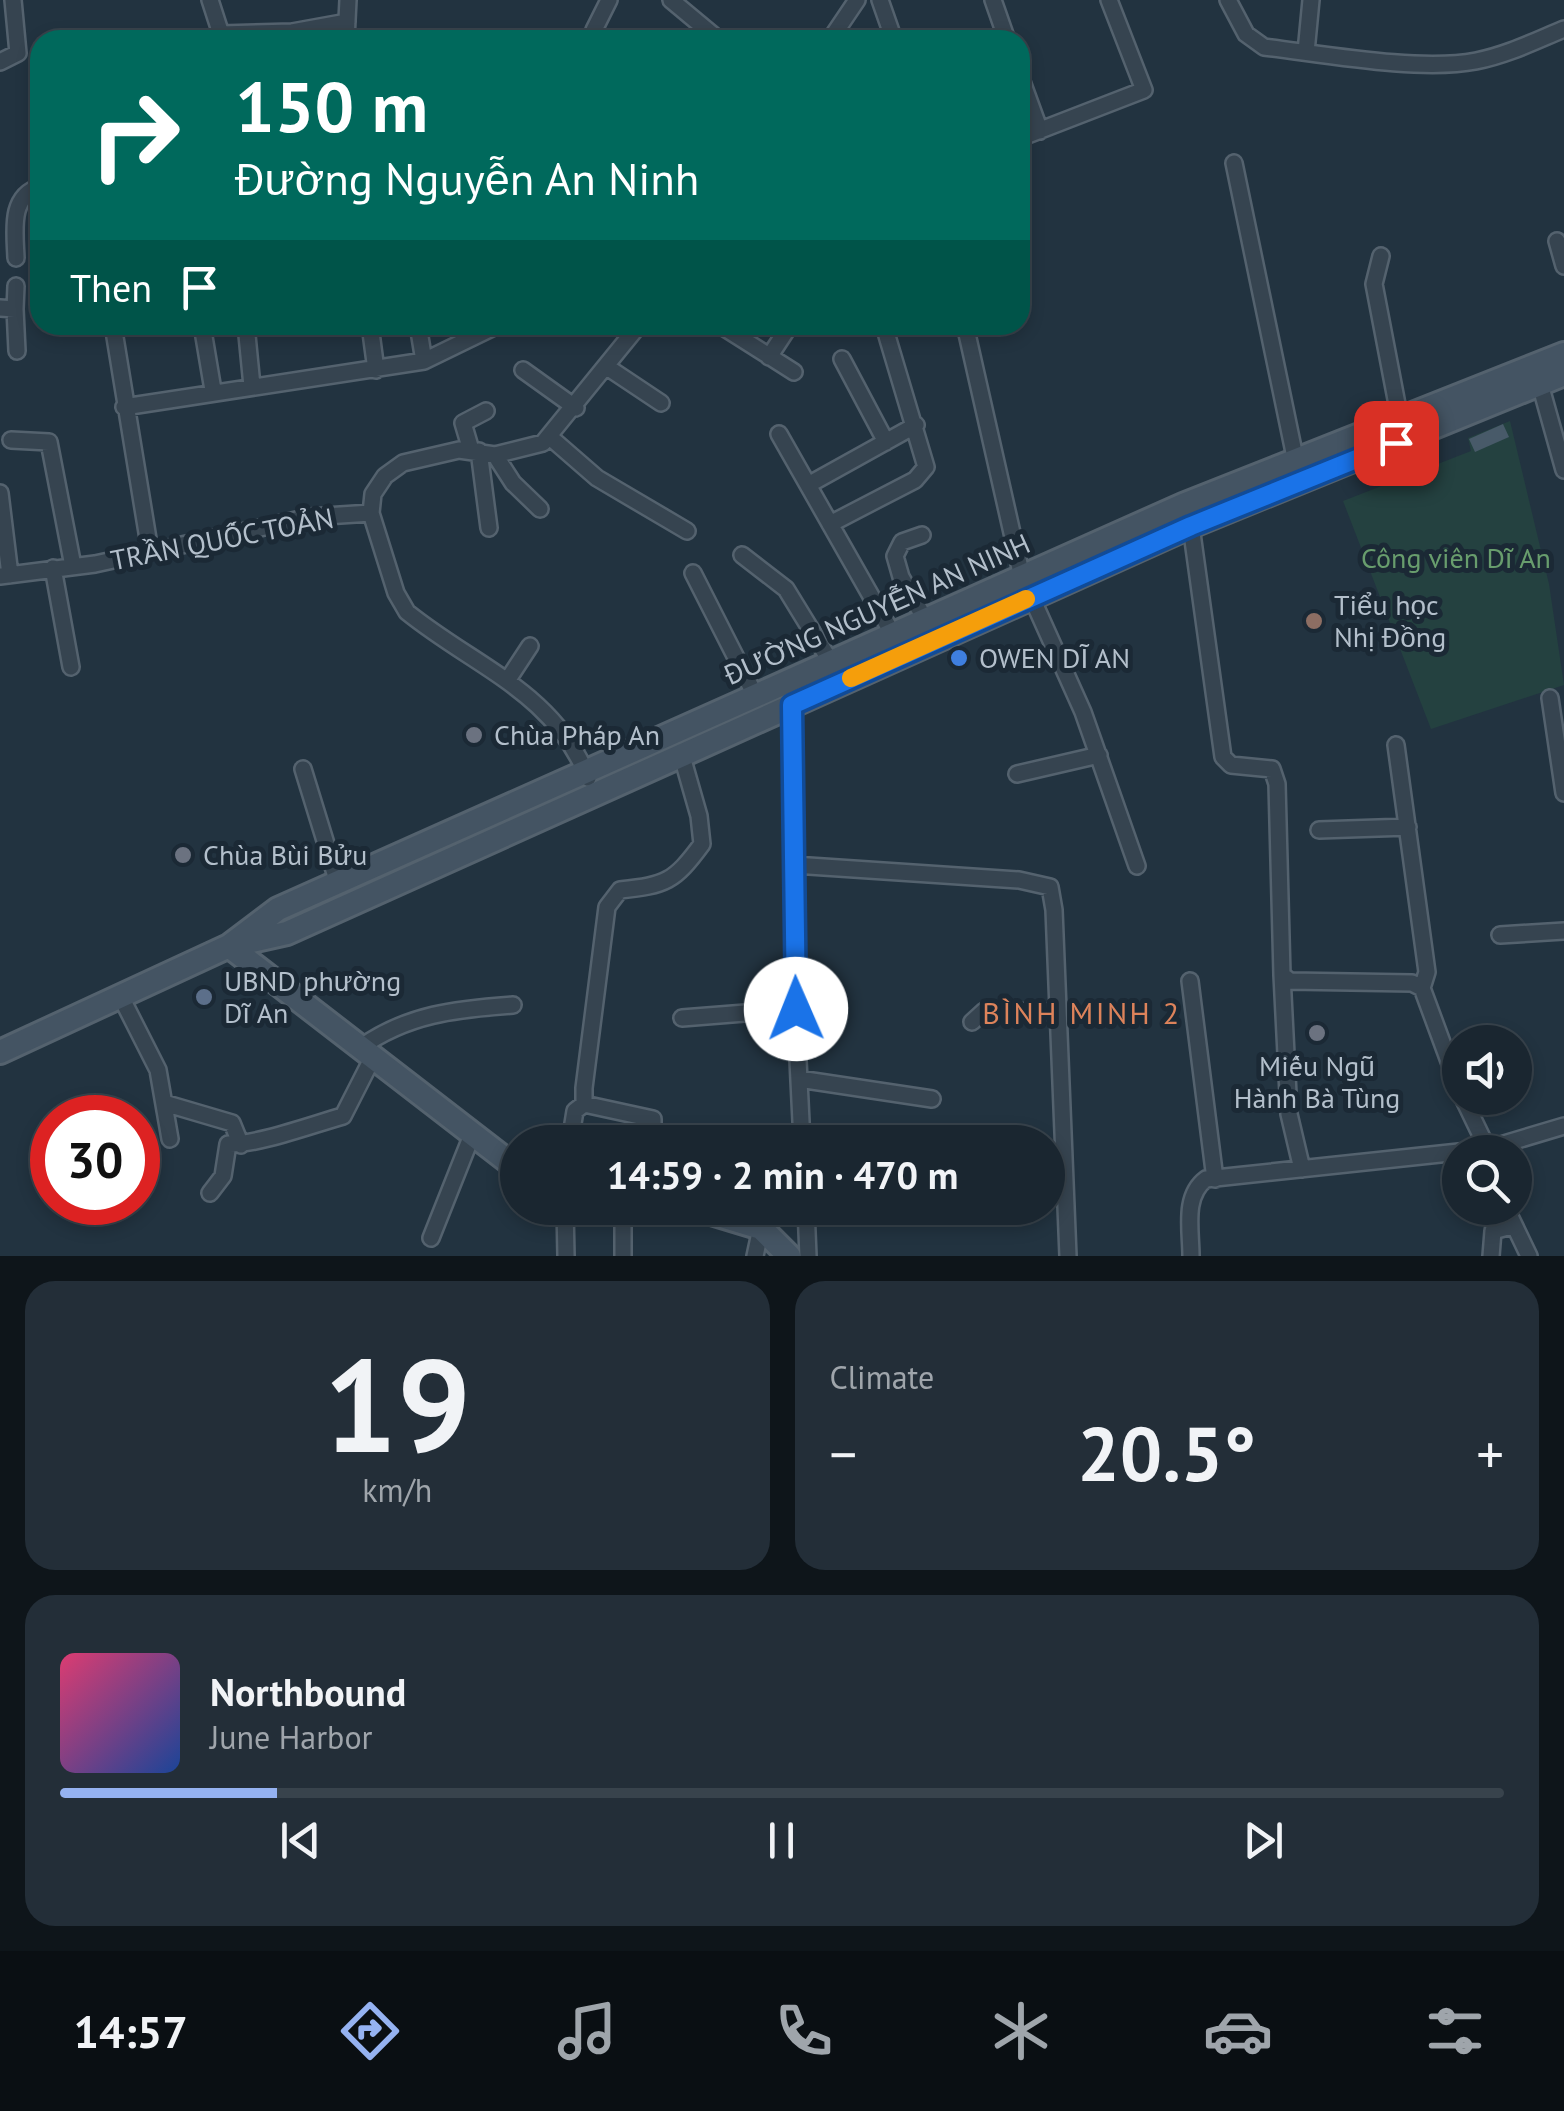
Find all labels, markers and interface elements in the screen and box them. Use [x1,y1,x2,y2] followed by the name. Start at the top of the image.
[235,61,428,151] text: 150 m
[70,70,200,200] icon: right
[235,149,699,207] text: Đường Nguyễn An Ninh
[172,260,227,315] icon: arrive
[70,263,152,312] text: Then
[1354,401,1439,486] pin
[1369,416,1424,471] icon: arrive
[107,499,336,578] street label: TRẦN QUỐC TOẢN
[717,524,1036,693] street label: ĐƯỜNG NGUYỄN AN NINH
[1361,539,1551,576] park label: Công viên Dĩ An
[1334,586,1446,655] place label: Tiểu học Nhị Đồng
[1303,610,1325,632] marker: Tiểu học Nhị Đồng
[979,639,1130,676] place label: OWEN DĨ AN
[948,647,970,669] marker: OWEN DĨ AN
[494,716,660,753] place label: Chùa Pháp An
[463,724,485,746] marker: Chùa Pháp An
[203,836,367,873] place label: Chùa Bùi Bửu
[172,844,194,866] marker: Chùa Bùi Bửu
[744,957,848,1061] position arrow
[224,962,401,1031] place label: UBND phường Dĩ An
[193,986,215,1008] marker: UBND phường Dĩ An
[982,993,1182,1032] district label: BÌNH MINH 2
[1306,1022,1328,1044] marker: Miếu Ngũ Hành Bà Tùng
[1442,1025,1532,1225] map controls
[1442,1025,1532,1115] button: sound
[1234,1047,1400,1116] place label: Miếu Ngũ Hành Bà Tùng
[30,1095,160,1225] speed limit sign: 30
[1442,1135,1532,1225] button: search
[607,1150,958,1199] text: 14:59 · 2 min · 470 m
[324,1320,471,1488] text: 19
[830,1356,934,1398] text: Climate
[1077,1405,1256,1502] text: 20.5°
[830,1418,857,1489] text: −
[1476,1418,1504,1489] text: +
[362,1469,432,1511] text: km/h
[210,1667,406,1716] text: Northbound
[210,1716,372,1758] text: June Harbor
[273,1813,328,1868] icon: previous
[754,1813,809,1868] icon: pause
[1236,1813,1291,1868] icon: next
[335,1996,405,2066] icon: directions
[552,1996,622,2066] icon: music
[769,1996,839,2066] icon: phone
[986,1996,1056,2066] icon: climate
[1203,1996,1273,2066] icon: car
[1420,1996,1490,2066] icon: filters
[74,2002,188,2060] text: 14:57

